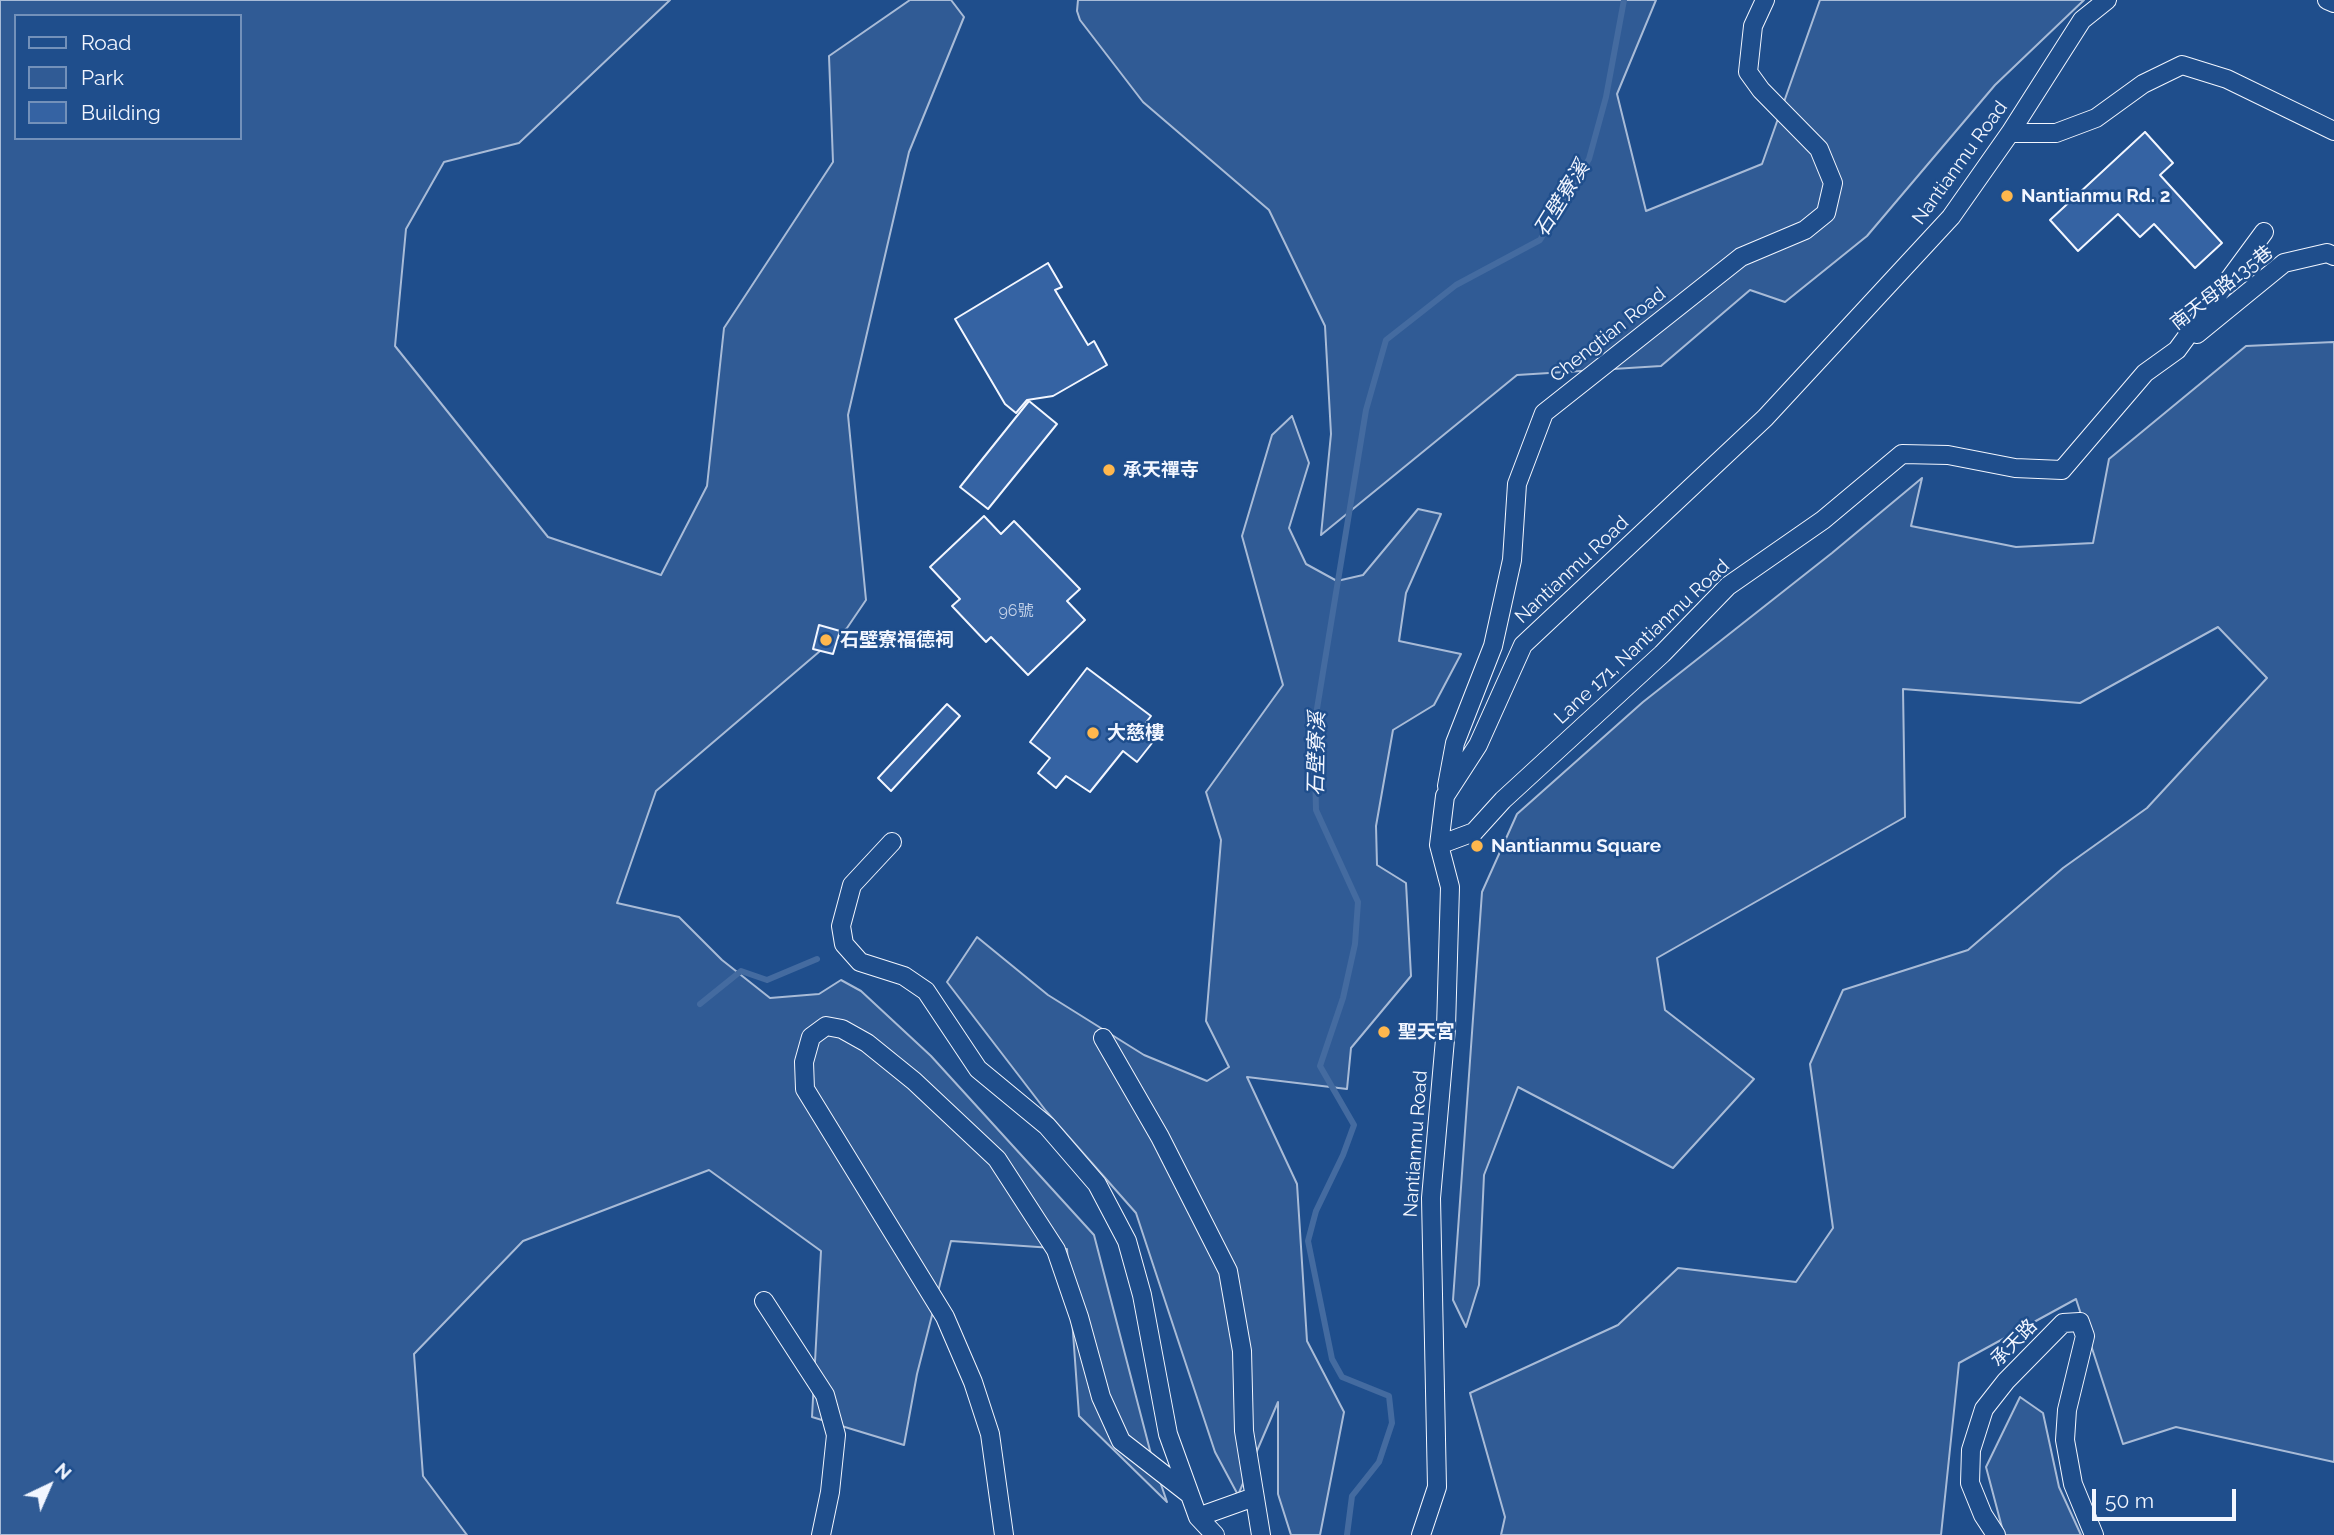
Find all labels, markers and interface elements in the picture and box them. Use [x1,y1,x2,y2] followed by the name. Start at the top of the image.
[14,14,242,140] legend
[81,30,131,55] text: Road
[81,65,124,90] text: Park
[1908,97,2012,229] street label: Nantianmu Road
[81,100,161,125] text: Building
[1529,157,1595,241] water label: 石壁寮溪
[2021,185,2170,207] place label: Nantianmu Rd. 2
[1999,188,2015,204] marker: Nantianmu Rd. 2
[2166,241,2278,335] street label: 南天母路135巷
[1546,283,1670,387] street label: Chengtian Road
[1123,459,1199,481] place label: 承天禪寺
[1101,462,1117,478] marker: 承天禪寺
[1510,512,1634,628] street label: Nantianmu Road
[1550,555,1734,729] street label: Lane 171, Nantianmu Road
[998,601,1034,621] house number: 96號
[840,629,954,651] place label: 石壁寮福德祠
[818,632,834,648] marker: 石壁寮福德祠
[1304,712,1330,796] water label: 石壁寮溪
[1107,722,1164,744] place label: 大慈樓
[1085,725,1101,741] marker: 大慈樓
[1491,835,1661,857] place label: Nantianmu Square
[1469,838,1485,854] marker: Nantianmu Square
[1398,1021,1455,1043] place label: 聖天宮
[1376,1024,1392,1040] marker: 聖天宮
[1400,1070,1432,1218] street label: Nantianmu Road
[1986,1315,2042,1371] street label: 承天路
[14,1451,84,1521] north arrow
[51,1458,76,1484] text: N
[2096,1476,2240,1520] scale bar
[2105,1488,2154,1513] text: 50 m

